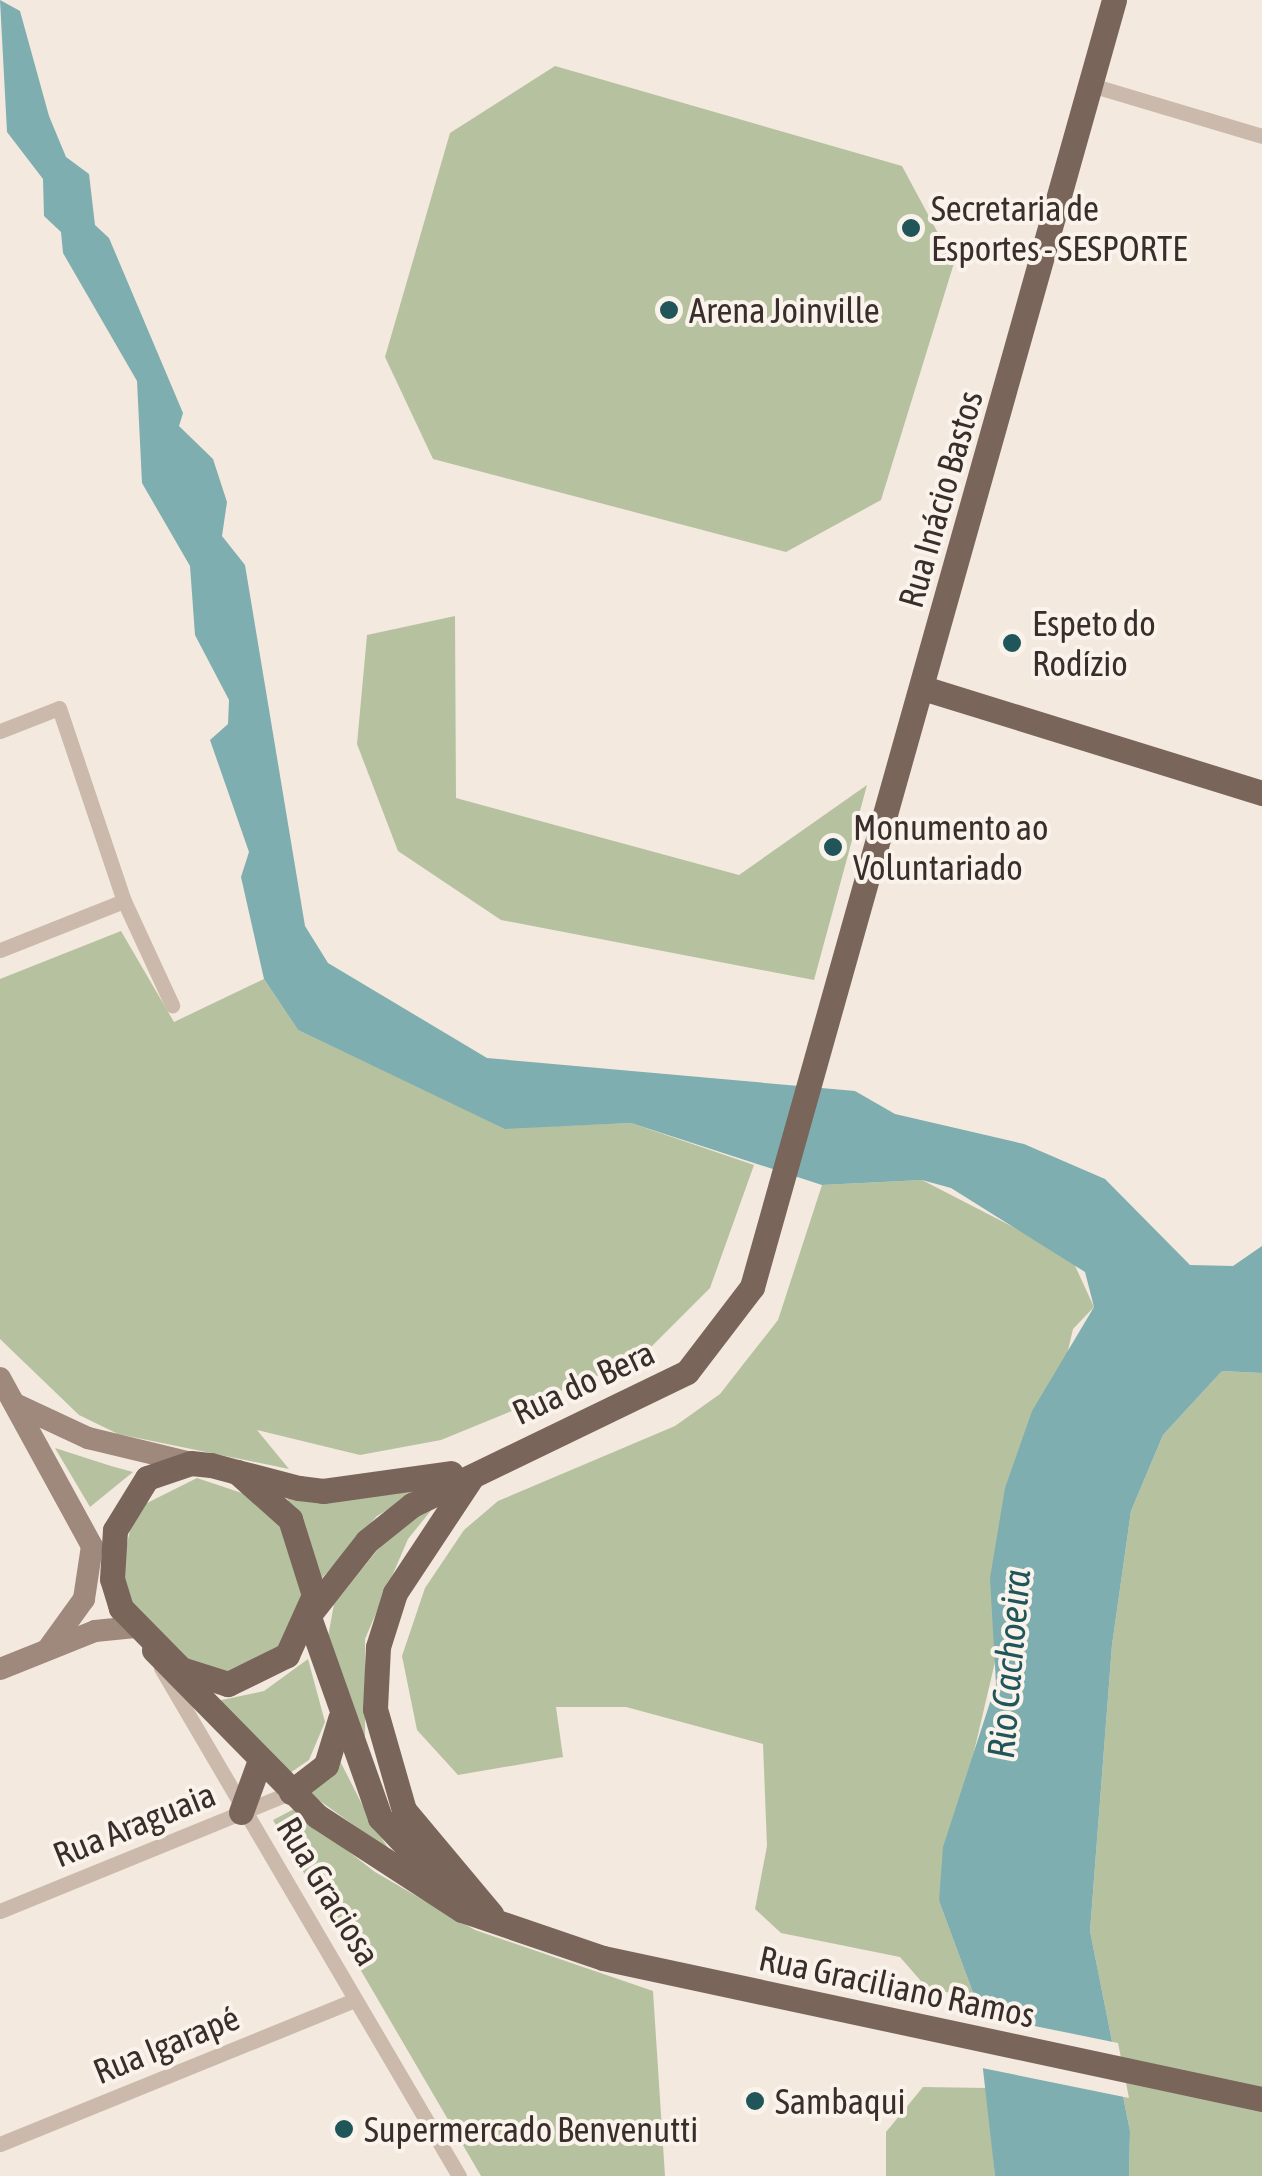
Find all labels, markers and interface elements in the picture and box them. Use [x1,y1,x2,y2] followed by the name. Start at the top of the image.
[931,187,1187,269] place label: Secretaria de Esportes - SESPORTE
[900,217,922,239] marker: Secretaria de Esportes - SESPORTE
[689,289,880,331] place label: Arena Joinville
[658,299,680,321] marker: Arena Joinville
[889,386,991,612] street label: Rua Inácio Bastos
[1032,602,1156,684] place label: Espeto do Rodízio
[1001,632,1023,654] marker: Espeto do Rodízio
[853,806,1049,888] place label: Monumento ao Voluntariado
[822,836,844,858] marker: Monumento ao Voluntariado
[505,1331,661,1433] street label: Rua do Bera
[978,1568,1040,1760] water label: Rio Cachoeira
[47,1772,221,1876] street label: Rua Araguaia
[268,1809,390,1973] street label: Rua Graciosa
[755,1936,1039,2036] street label: Rua Graciliano Ramos
[87,1996,245,2092] street label: Rua Igarapé
[775,2080,906,2122] place label: Sambaqui
[744,2090,766,2112] marker: Sambaqui
[364,2108,698,2150] place label: Supermercado Benvenutti
[333,2118,355,2140] marker: Supermercado Benvenutti

